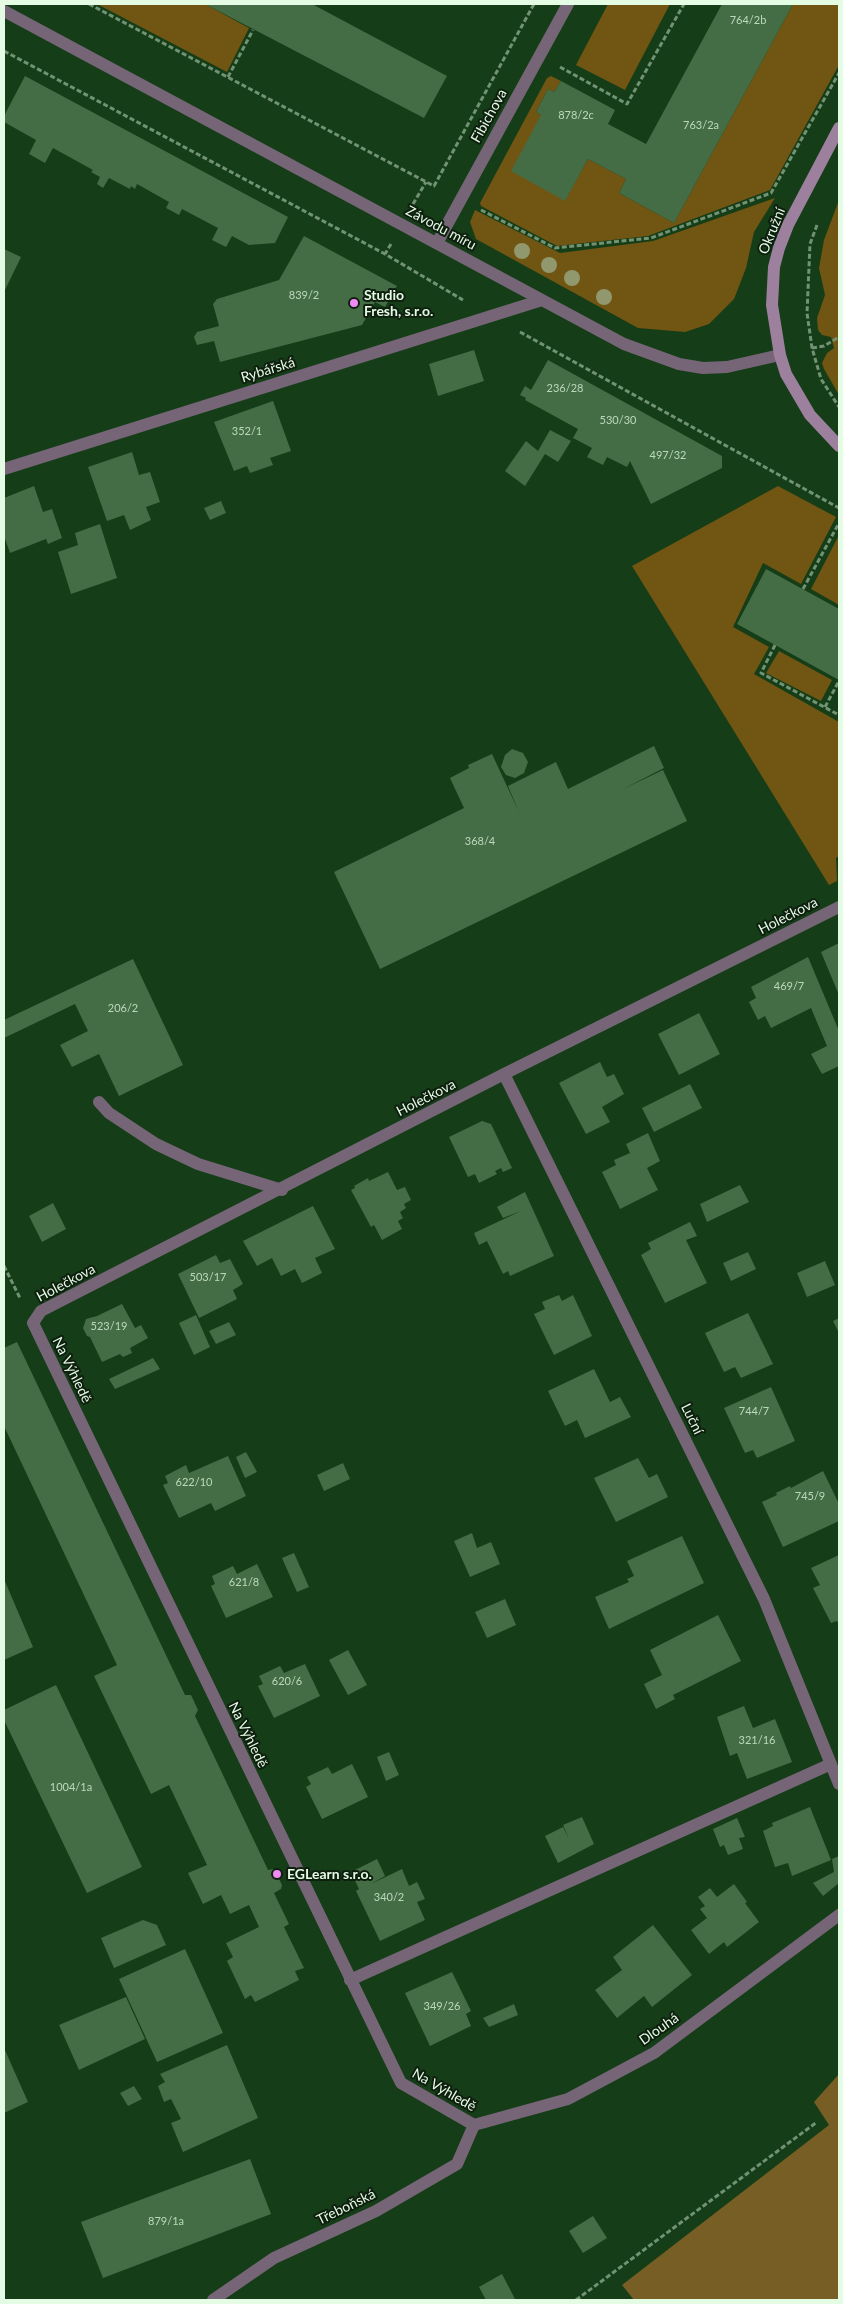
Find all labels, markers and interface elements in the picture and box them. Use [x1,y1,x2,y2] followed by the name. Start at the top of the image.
[730,13,766,27] house number: 764/2b
[467,86,511,146] street label: Fibichova
[558,108,594,122] house number: 878/2c
[683,118,719,132] house number: 763/2a
[403,202,479,254] street label: Závodu míru
[755,205,789,257] street label: Okružní
[364,287,433,320] place label: Studio Fresh, s.r.o.
[289,288,319,302] house number: 839/2
[348,297,360,309] marker: Studio Fresh, s.r.o.
[239,354,297,386] street label: Rybářská
[547,381,583,395] house number: 236/28
[600,413,636,427] house number: 530/30
[232,424,262,438] house number: 352/1
[650,448,686,462] house number: 497/32
[465,834,495,848] house number: 368/4
[756,894,820,938] street label: Holečkova
[774,979,804,993] house number: 469/7
[108,1001,138,1015] house number: 206/2
[394,1076,458,1120] street label: Holečkova
[34,1260,98,1306] street label: Holečkova
[190,1270,226,1284] house number: 503/17
[91,1319,127,1333] house number: 523/19
[49,1334,95,1406] street label: Na Výhledě
[677,1401,707,1437] street label: Luční
[739,1404,769,1418] house number: 744/7
[176,1475,212,1489] house number: 622/10
[795,1489,825,1503] house number: 745/9
[229,1575,259,1589] house number: 621/8
[272,1674,302,1688] house number: 620/6
[225,1699,271,1771] street label: Na Výhledě
[739,1733,775,1747] house number: 321/16
[50,1780,92,1794] house number: 1004/1a
[287,1866,372,1882] place label: EGLearn s.r.o.
[271,1868,283,1880] marker: EGLearn s.r.o.
[374,1890,404,1904] house number: 340/2
[424,1999,460,2013] house number: 349/26
[636,2009,682,2049] street label: Dlouhá
[409,2065,479,2115] street label: Na Výhledě
[314,2186,378,2228] street label: Třeboňská
[148,2214,184,2228] house number: 879/1a

